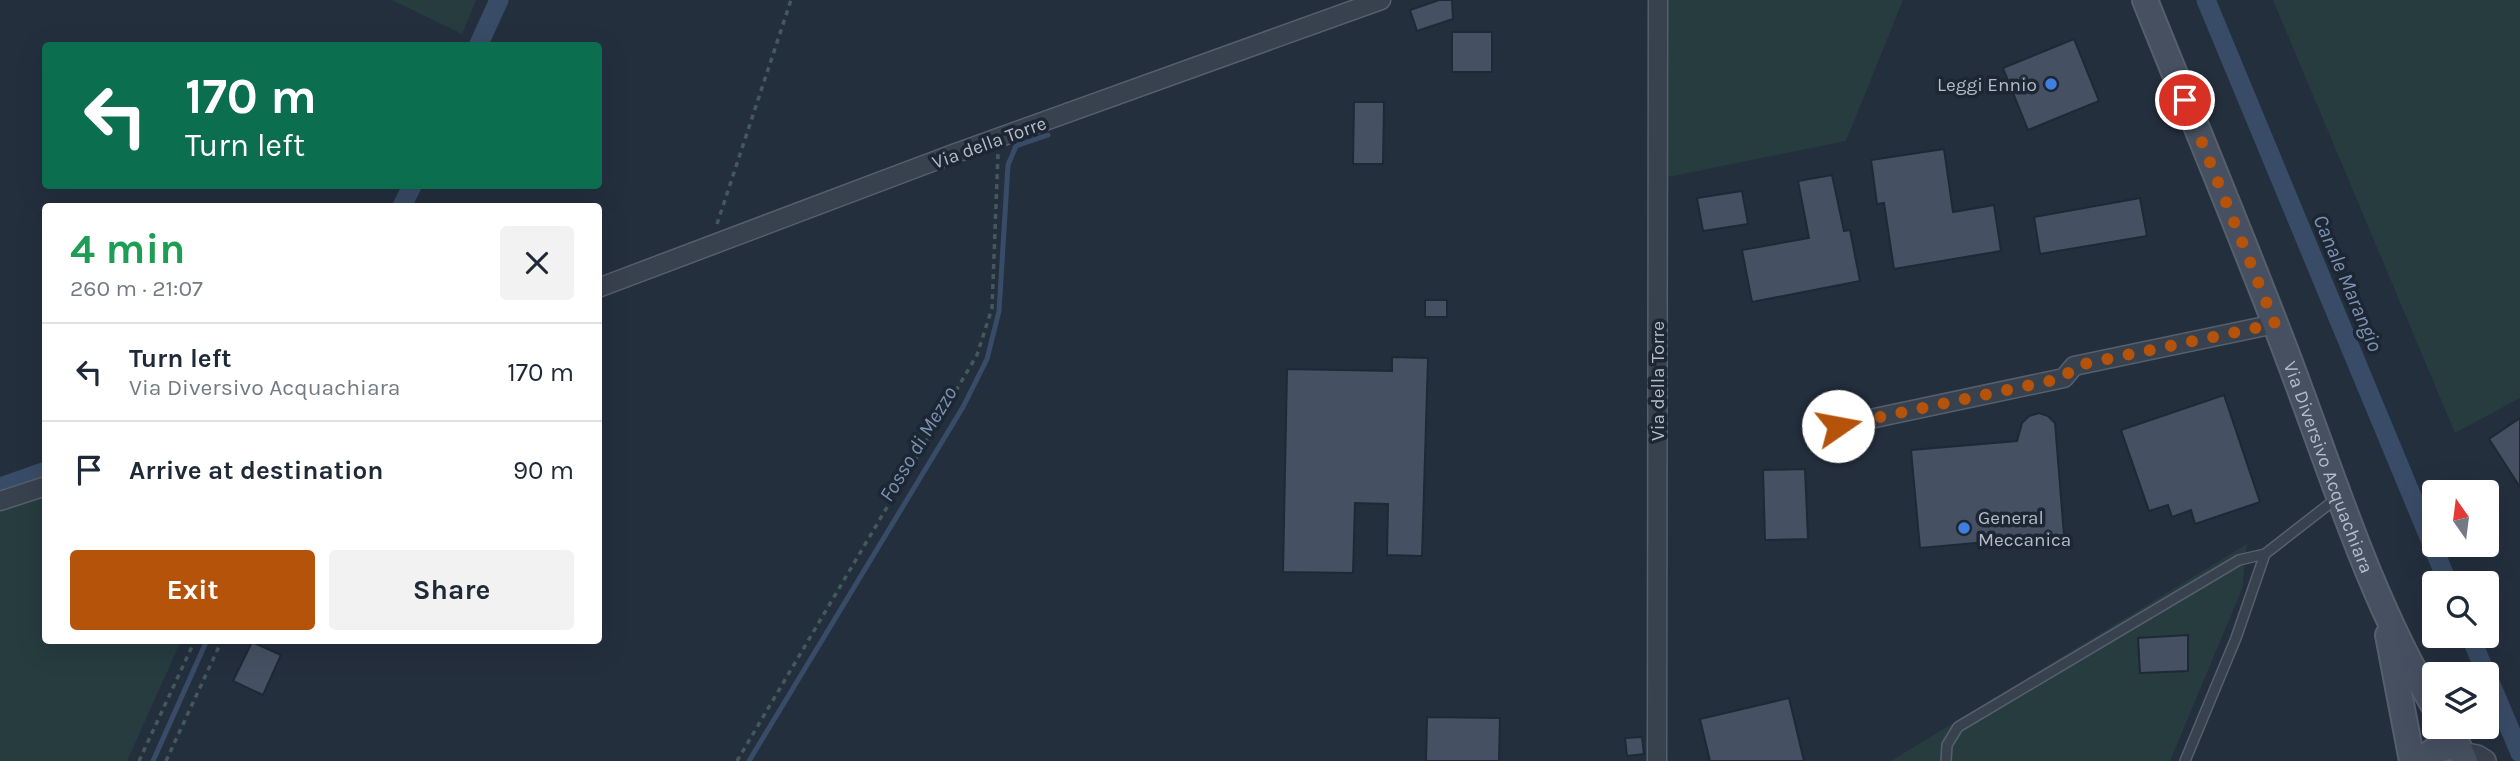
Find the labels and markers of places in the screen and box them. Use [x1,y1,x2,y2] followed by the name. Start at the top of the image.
[2155,70,2215,130] pin
[1937,74,2037,96] place label: Leggi Ennio
[2043,76,2059,92] marker: Leggi Ennio
[1978,507,2071,551] place label: General Meccanica
[1956,520,1972,536] marker: General Meccanica

